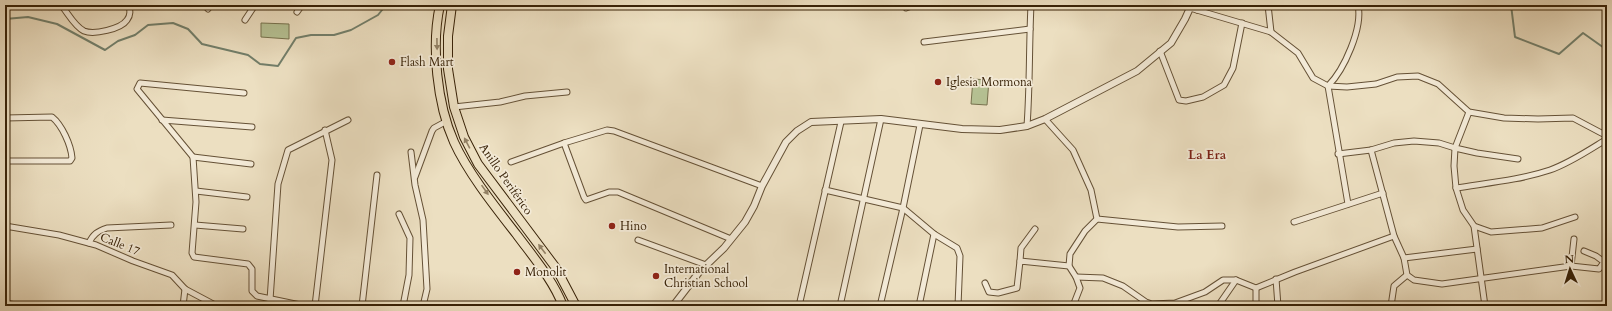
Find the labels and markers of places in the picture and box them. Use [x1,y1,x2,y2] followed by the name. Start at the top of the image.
[400,54,454,70] place label: Flash Mart
[387,57,397,67] marker: Flash Mart
[946,74,1033,90] place label: Iglesia Mormona
[933,77,943,87] marker: Iglesia Mormona
[620,218,647,234] place label: Hino
[607,221,617,231] marker: Hino
[664,261,748,291] place label: International Christian School
[525,264,567,280] place label: Monolit
[512,267,522,277] marker: Monolit
[651,271,661,281] marker: International Christian School

